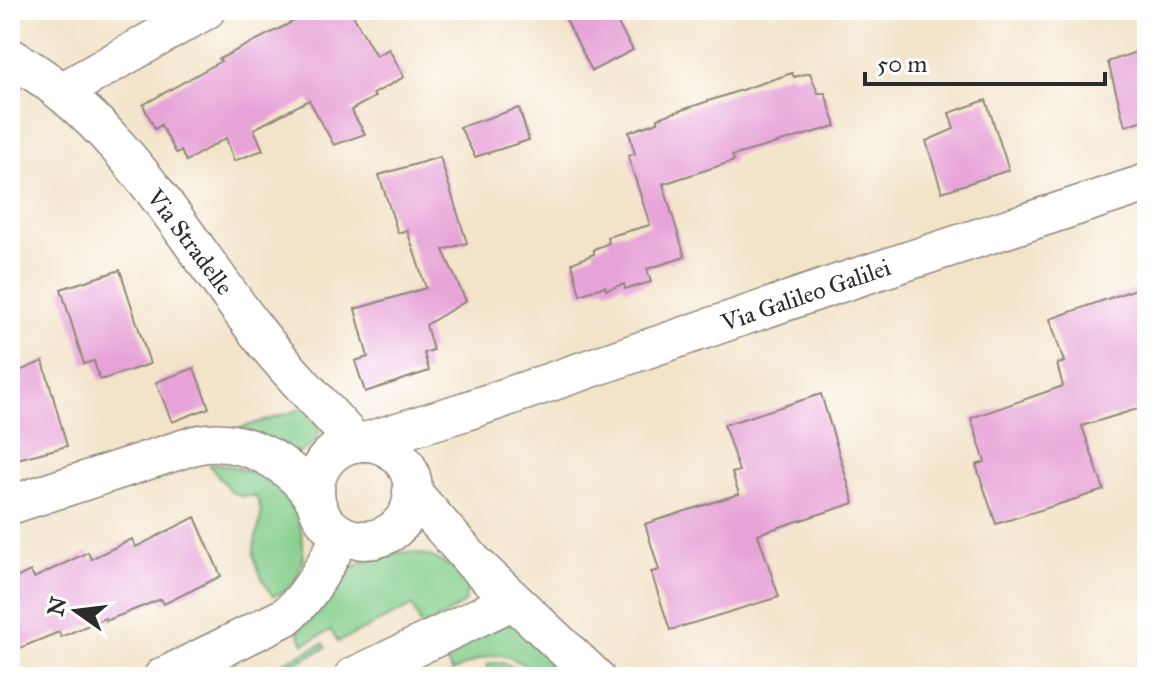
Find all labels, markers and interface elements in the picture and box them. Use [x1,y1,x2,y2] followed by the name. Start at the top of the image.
[865,36,1105,86] scale bar
[877,49,927,79] text: 50 m
[140,182,240,301] street label: Via Stradelle
[716,252,895,338] street label: Via Galileo Galilei
[36,571,116,651] north arrow
[42,594,73,619] text: N

